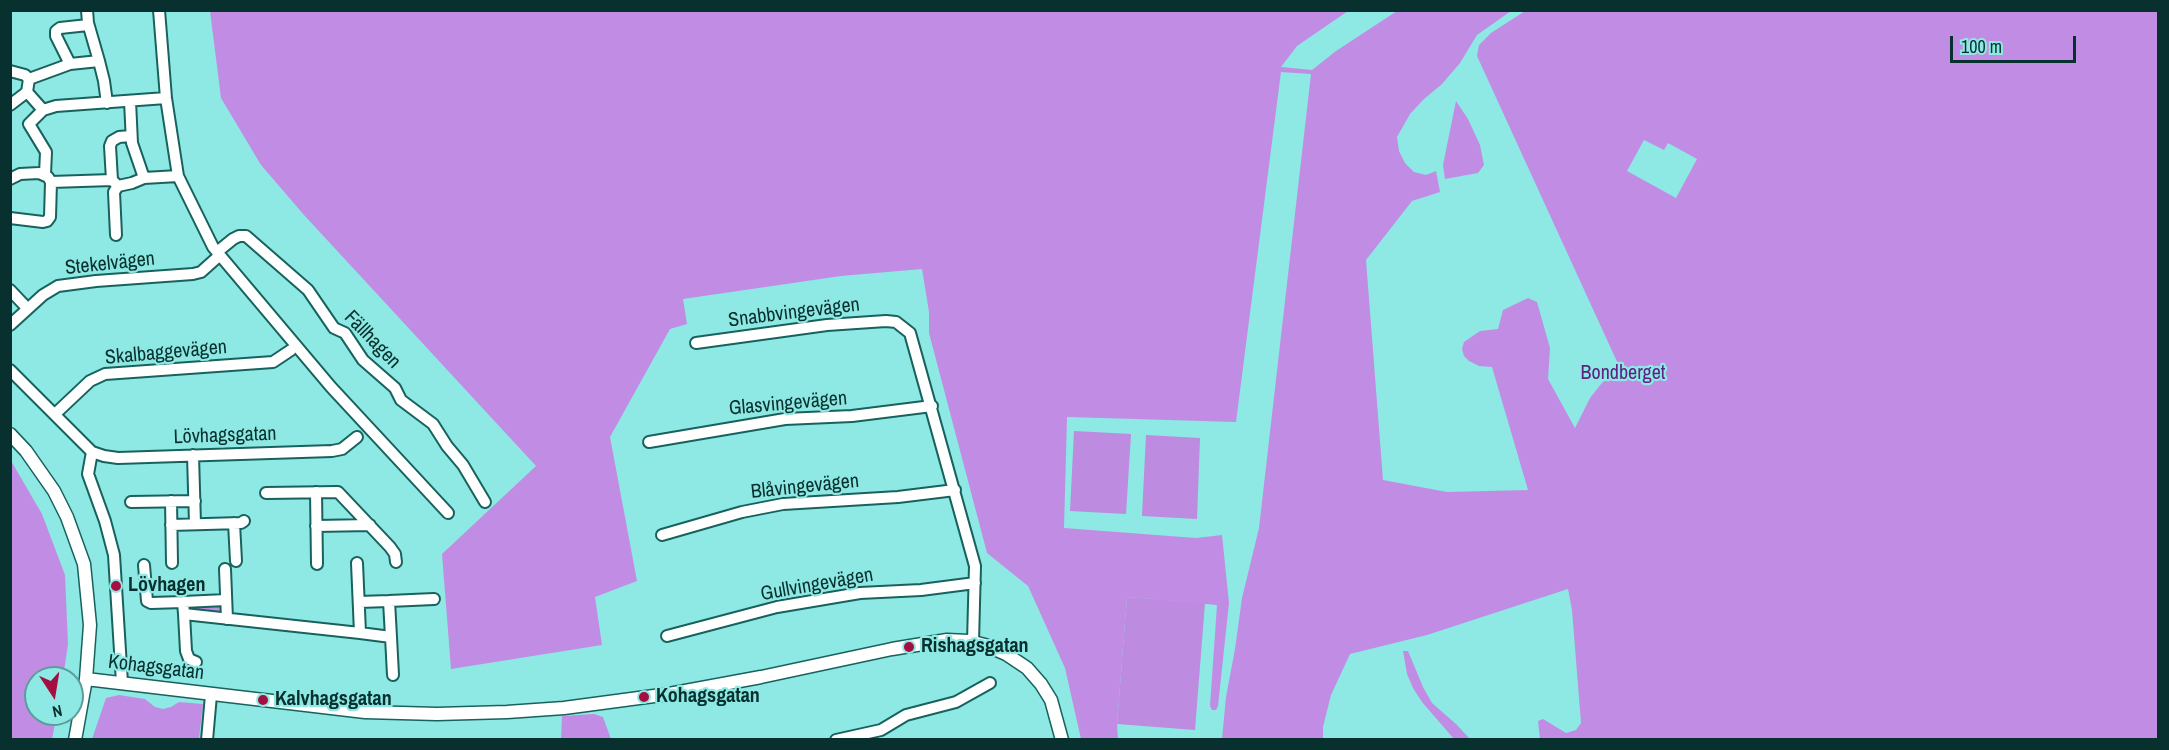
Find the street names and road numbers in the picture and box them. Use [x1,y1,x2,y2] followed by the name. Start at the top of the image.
[64,247,156,281] street label: Stekelvägen
[727,293,861,333] street label: Snabbvingevägen
[339,306,405,374] street label: Fällhagen
[104,336,228,370] street label: Skalbaggevägen
[728,387,848,421] street label: Glasvingevägen
[173,422,277,450] street label: Lövhagsgatan
[750,469,860,505] street label: Blåvingevägen
[759,563,875,607] street label: Gullvingevägen
[107,650,205,686] street label: Kohagsgatan

